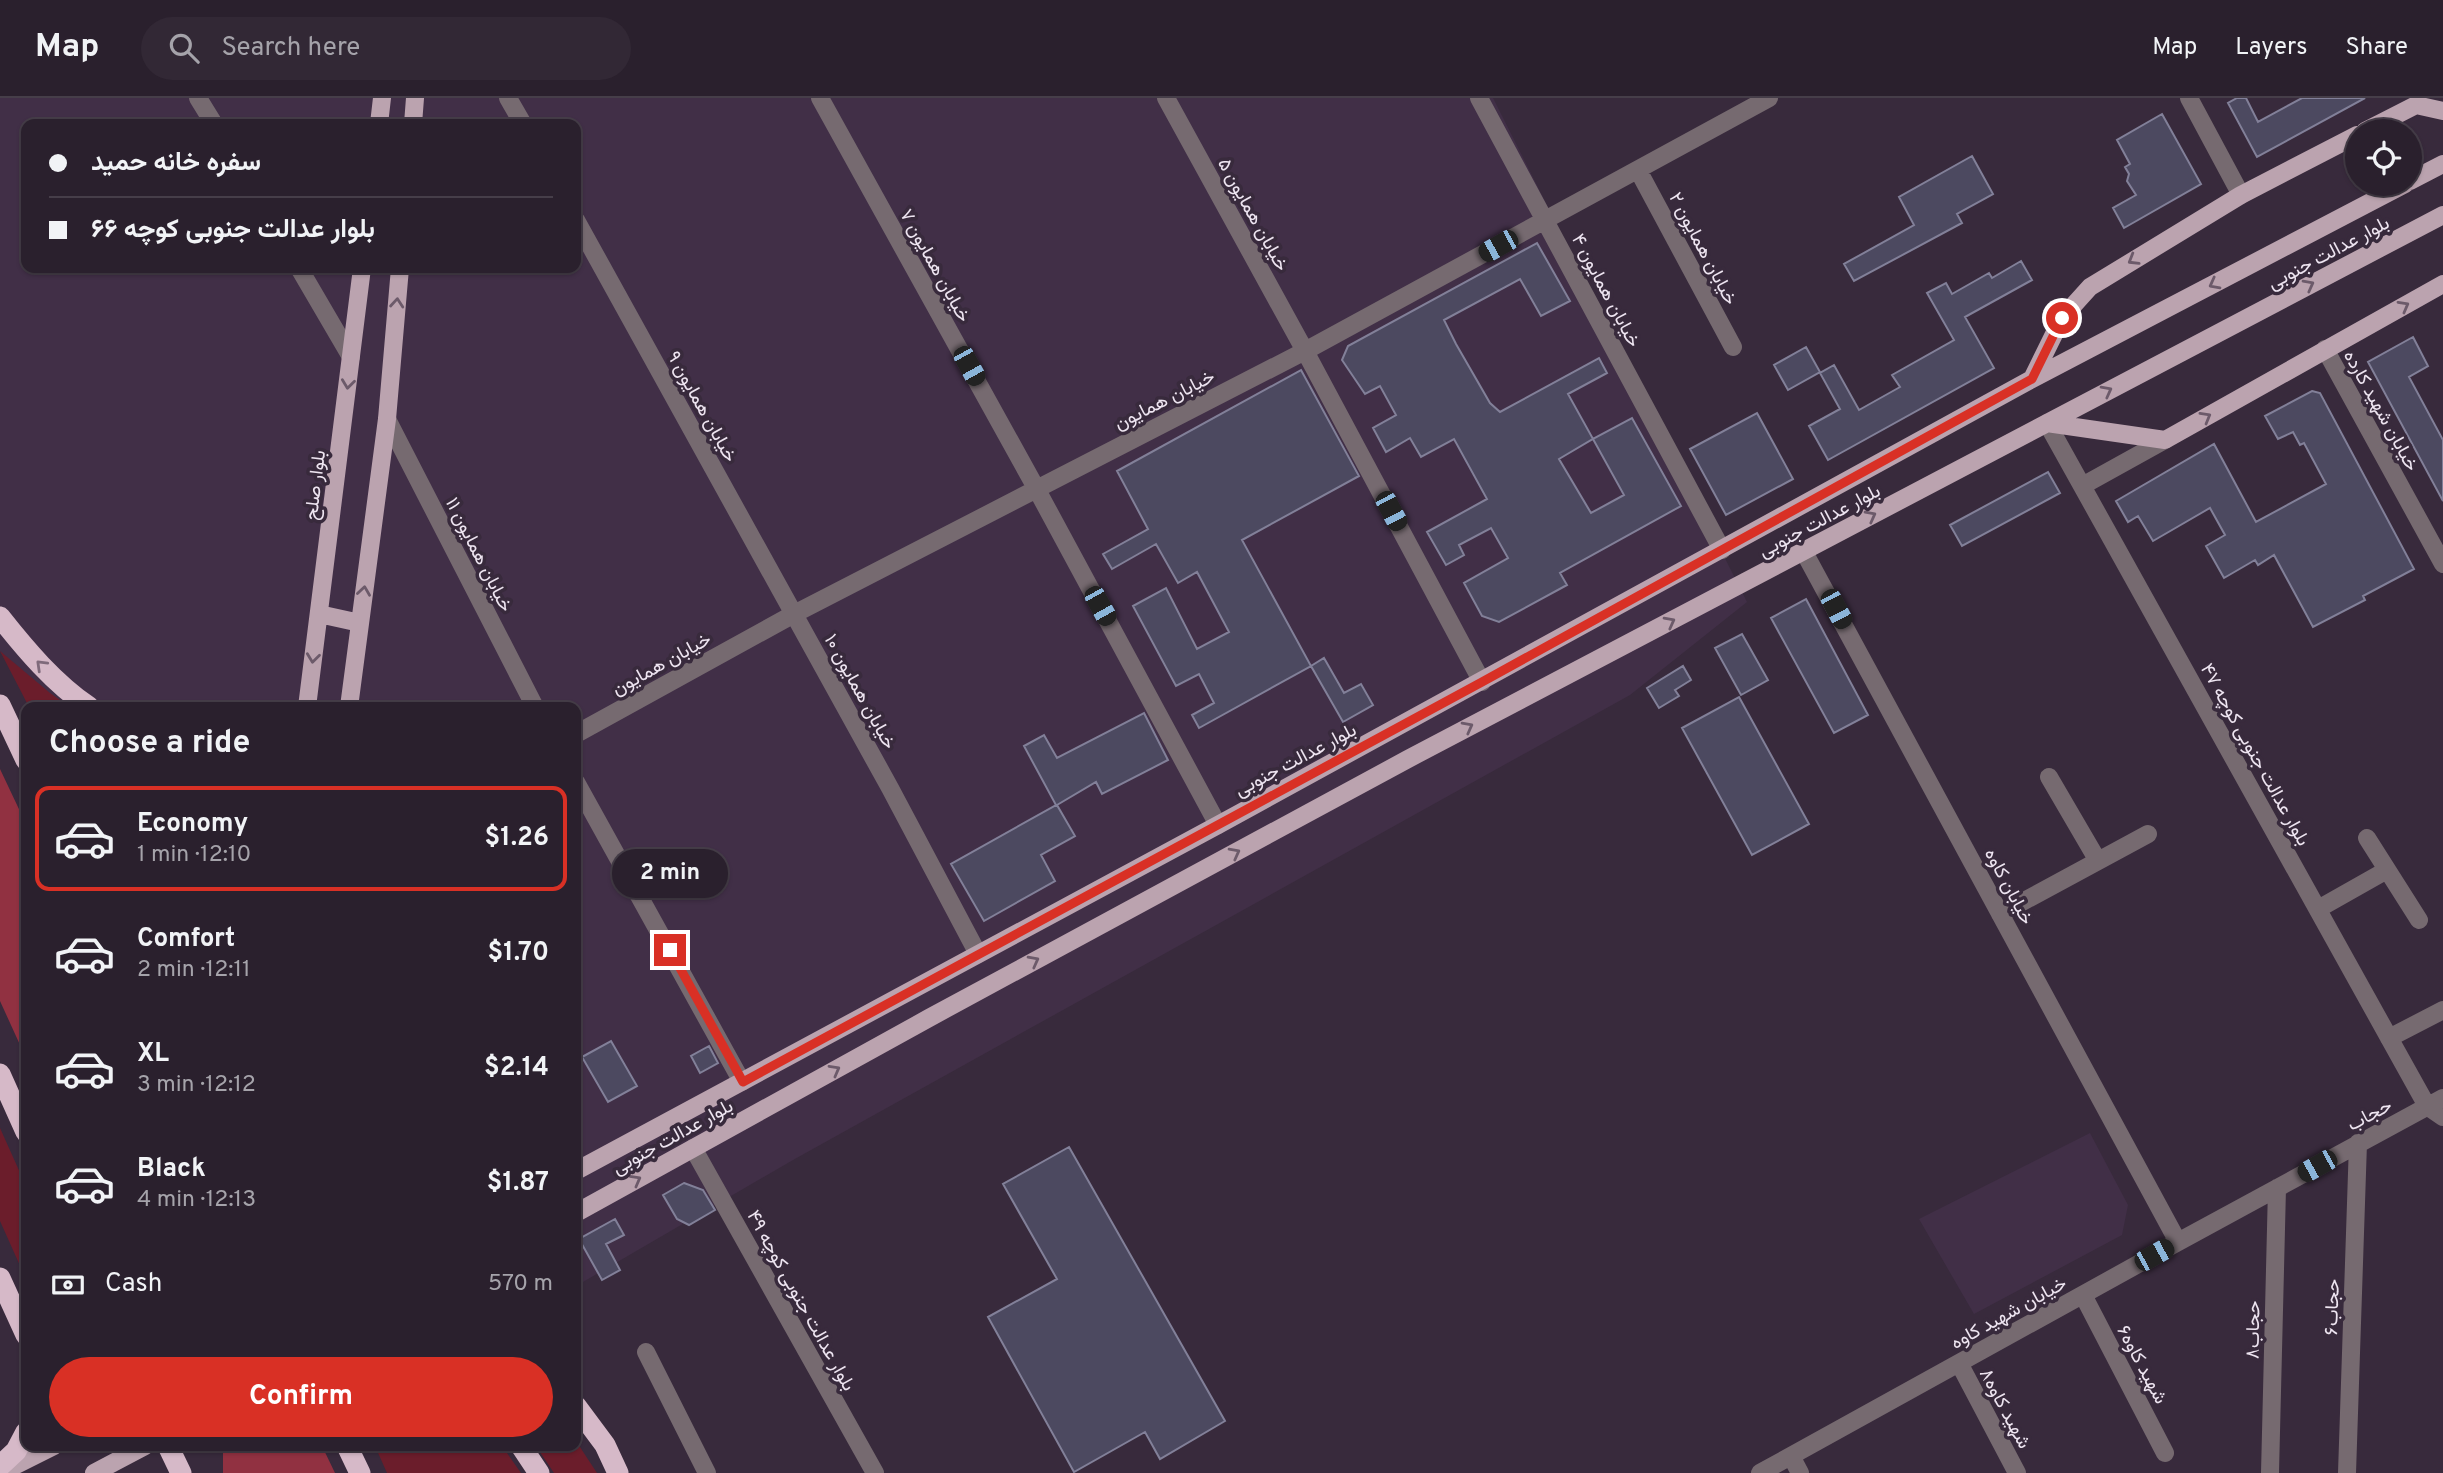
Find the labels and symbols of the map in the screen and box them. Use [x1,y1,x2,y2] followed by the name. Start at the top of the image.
[1211,154,1293,276] street label: خیابان همایون ۵
[1662,188,1742,309] street label: خیابان همایون ۲
[893,205,975,327] street label: خیابان همایون ۷
[2264,212,2394,296] street label: بلوار عدالت جنوبی
[1475,227,1522,265] car
[1565,230,1645,352] street label: خیابان همایون ۴
[2128,252,2141,265] one-way arrow
[2209,275,2221,289] one-way arrow
[2302,280,2314,294] one-way arrow
[389,297,404,308] one-way arrow
[2397,300,2410,314] one-way arrow
[2046,302,2078,334] route start
[950,343,989,389] car
[2337,346,2423,476] street label: خیابان شهید کارده
[661,347,742,467] street label: خیابان همایون ۹
[1111,365,1219,436] street label: خیابان همایون
[341,378,356,390] one-way arrow
[2100,386,2113,399] one-way arrow
[2199,412,2211,425] one-way arrow
[300,449,332,522] street label: بلوار صلح
[1755,480,1885,564] street label: بلوار عدالت جنوبی
[1372,488,1411,534] car
[439,494,517,616] street label: خیابان همایون ۱۱
[1864,511,1877,524] one-way arrow
[1081,583,1120,629] car
[357,585,372,597] one-way arrow
[1817,586,1856,632] car
[1663,616,1675,630] one-way arrow
[608,628,716,702] street label: خیابان همایون
[818,630,901,754] street label: خیابان همایون ۱۰
[306,653,321,664] one-way arrow
[2194,659,2314,851] street label: بلوار عدالت جنوبی کوچه ۴۷
[37,661,50,674] one-way arrow
[1231,719,1361,803] street label: بلوار عدالت جنوبی
[1461,722,1474,735] one-way arrow
[1978,845,2038,929] street label: خیابان کاوه
[1227,847,1240,861] one-way arrow
[612,848,728,898] callout: 2 min
[654,934,686,966] route end
[1027,956,1040,969] one-way arrow
[828,1065,840,1078] one-way arrow
[2343,1094,2396,1137] street label: حجاب
[608,1095,738,1181] street label: بلوار عدالت جنوبی
[2294,1147,2341,1185] car
[628,1175,641,1188] one-way arrow
[741,1206,860,1396] street label: بلوار عدالت جنوبی کوچه ۴۹
[2131,1236,2178,1274] car
[1947,1272,2071,1356] street label: خیابان شهید کاوه
[2320,1278,2346,1336] street label: حجاب۶
[2241,1301,2267,1359] street label: حجاب۸
[2110,1321,2172,1408] street label: شهید کاوه۶
[1973,1365,2035,1453] street label: شهید کاوه۸

